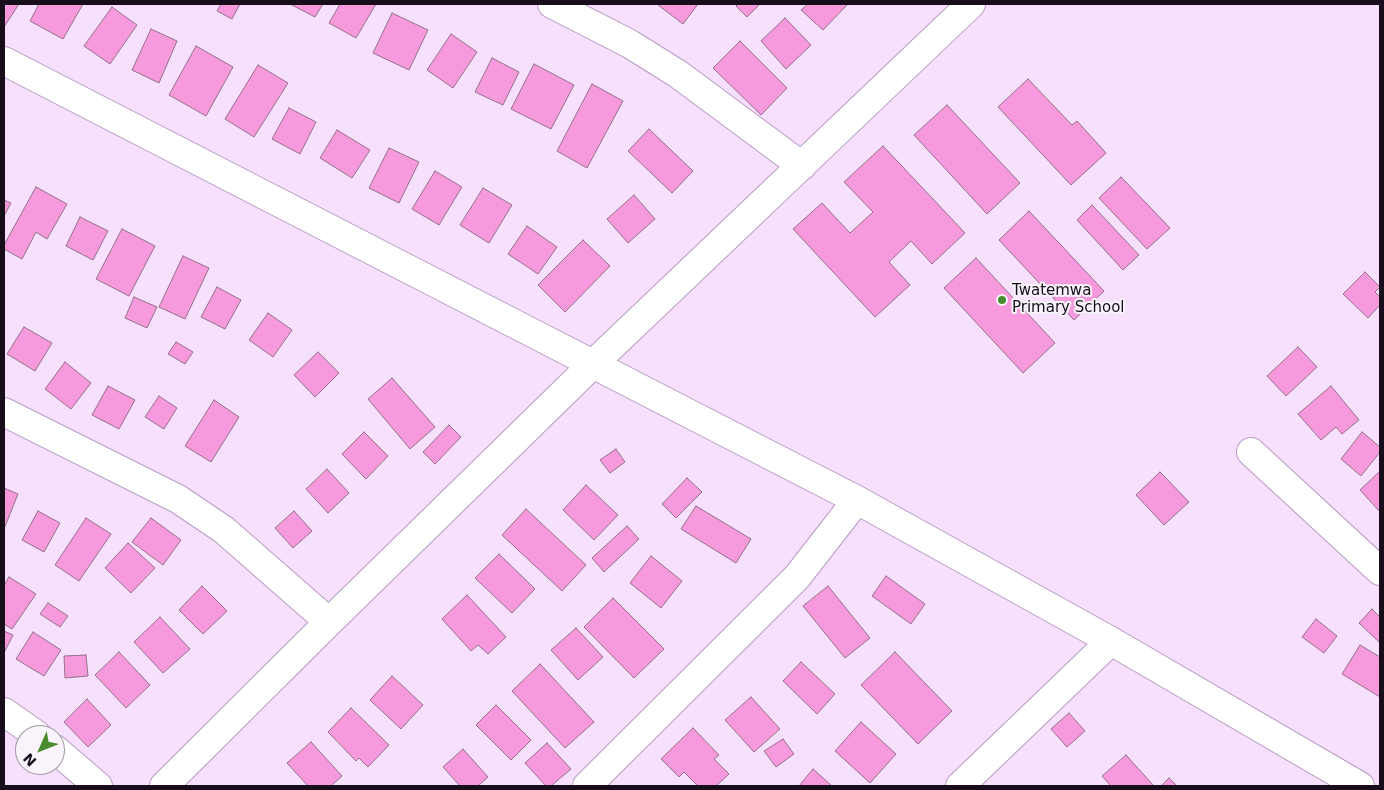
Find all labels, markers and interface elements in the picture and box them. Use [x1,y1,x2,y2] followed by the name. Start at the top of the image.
[1012,282,1125,317] place label: Twatemwa Primary School
[996,294,1008,306] marker: Twatemwa Primary School
[15,725,65,775] north arrow
[20,750,40,769] text: N

